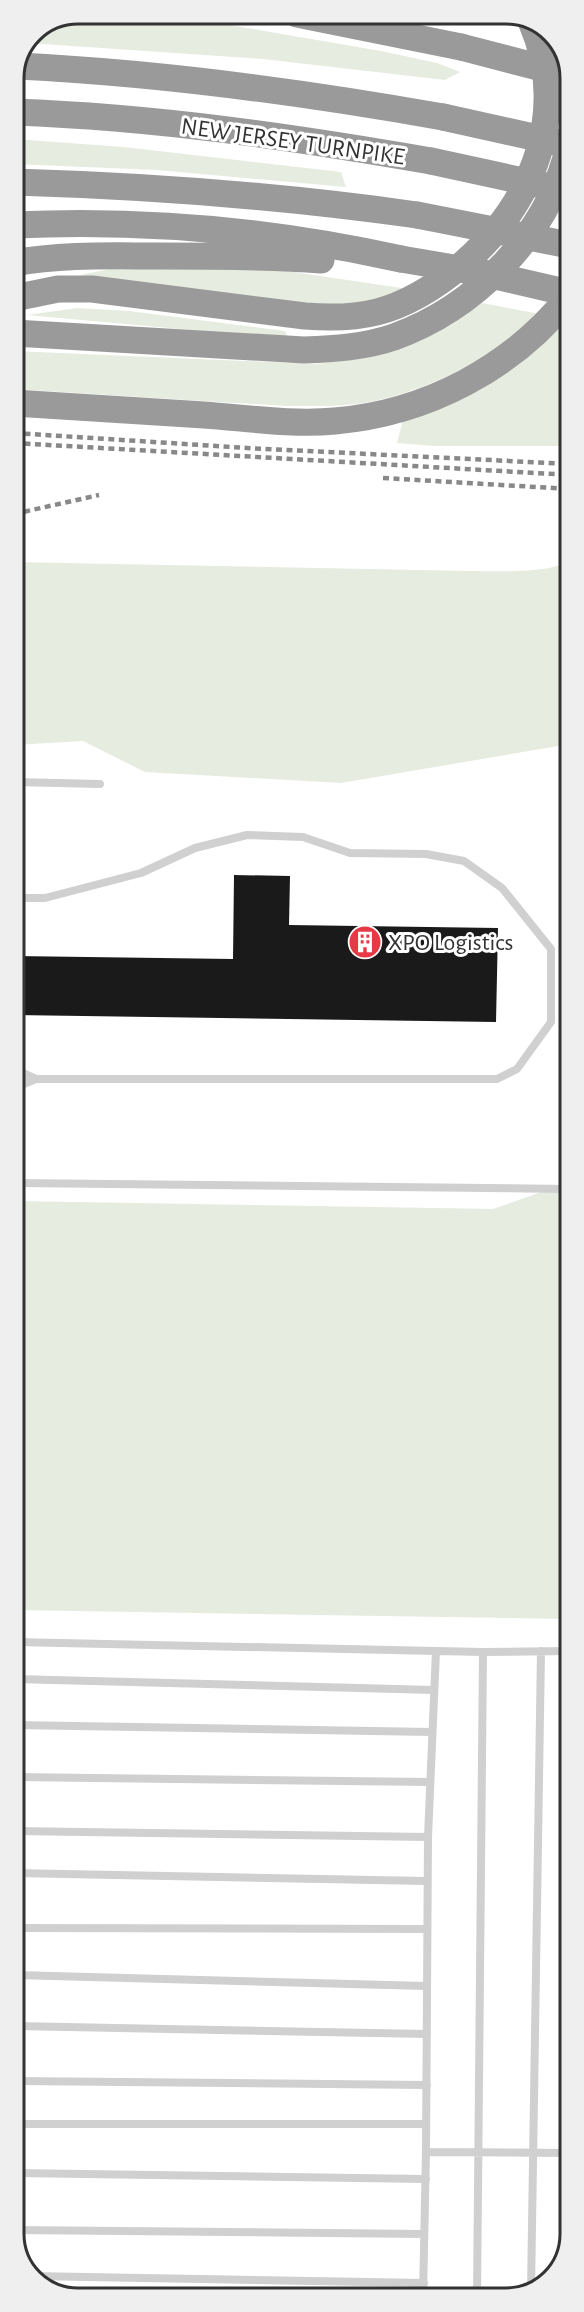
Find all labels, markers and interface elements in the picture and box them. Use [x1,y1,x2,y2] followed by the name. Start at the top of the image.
[180,114,407,170] street label: NEW JERSEY TURNPIKE
[347,924,383,960] building icon: XPO Logistics
[388,931,513,955] place label: XPO Logistics

